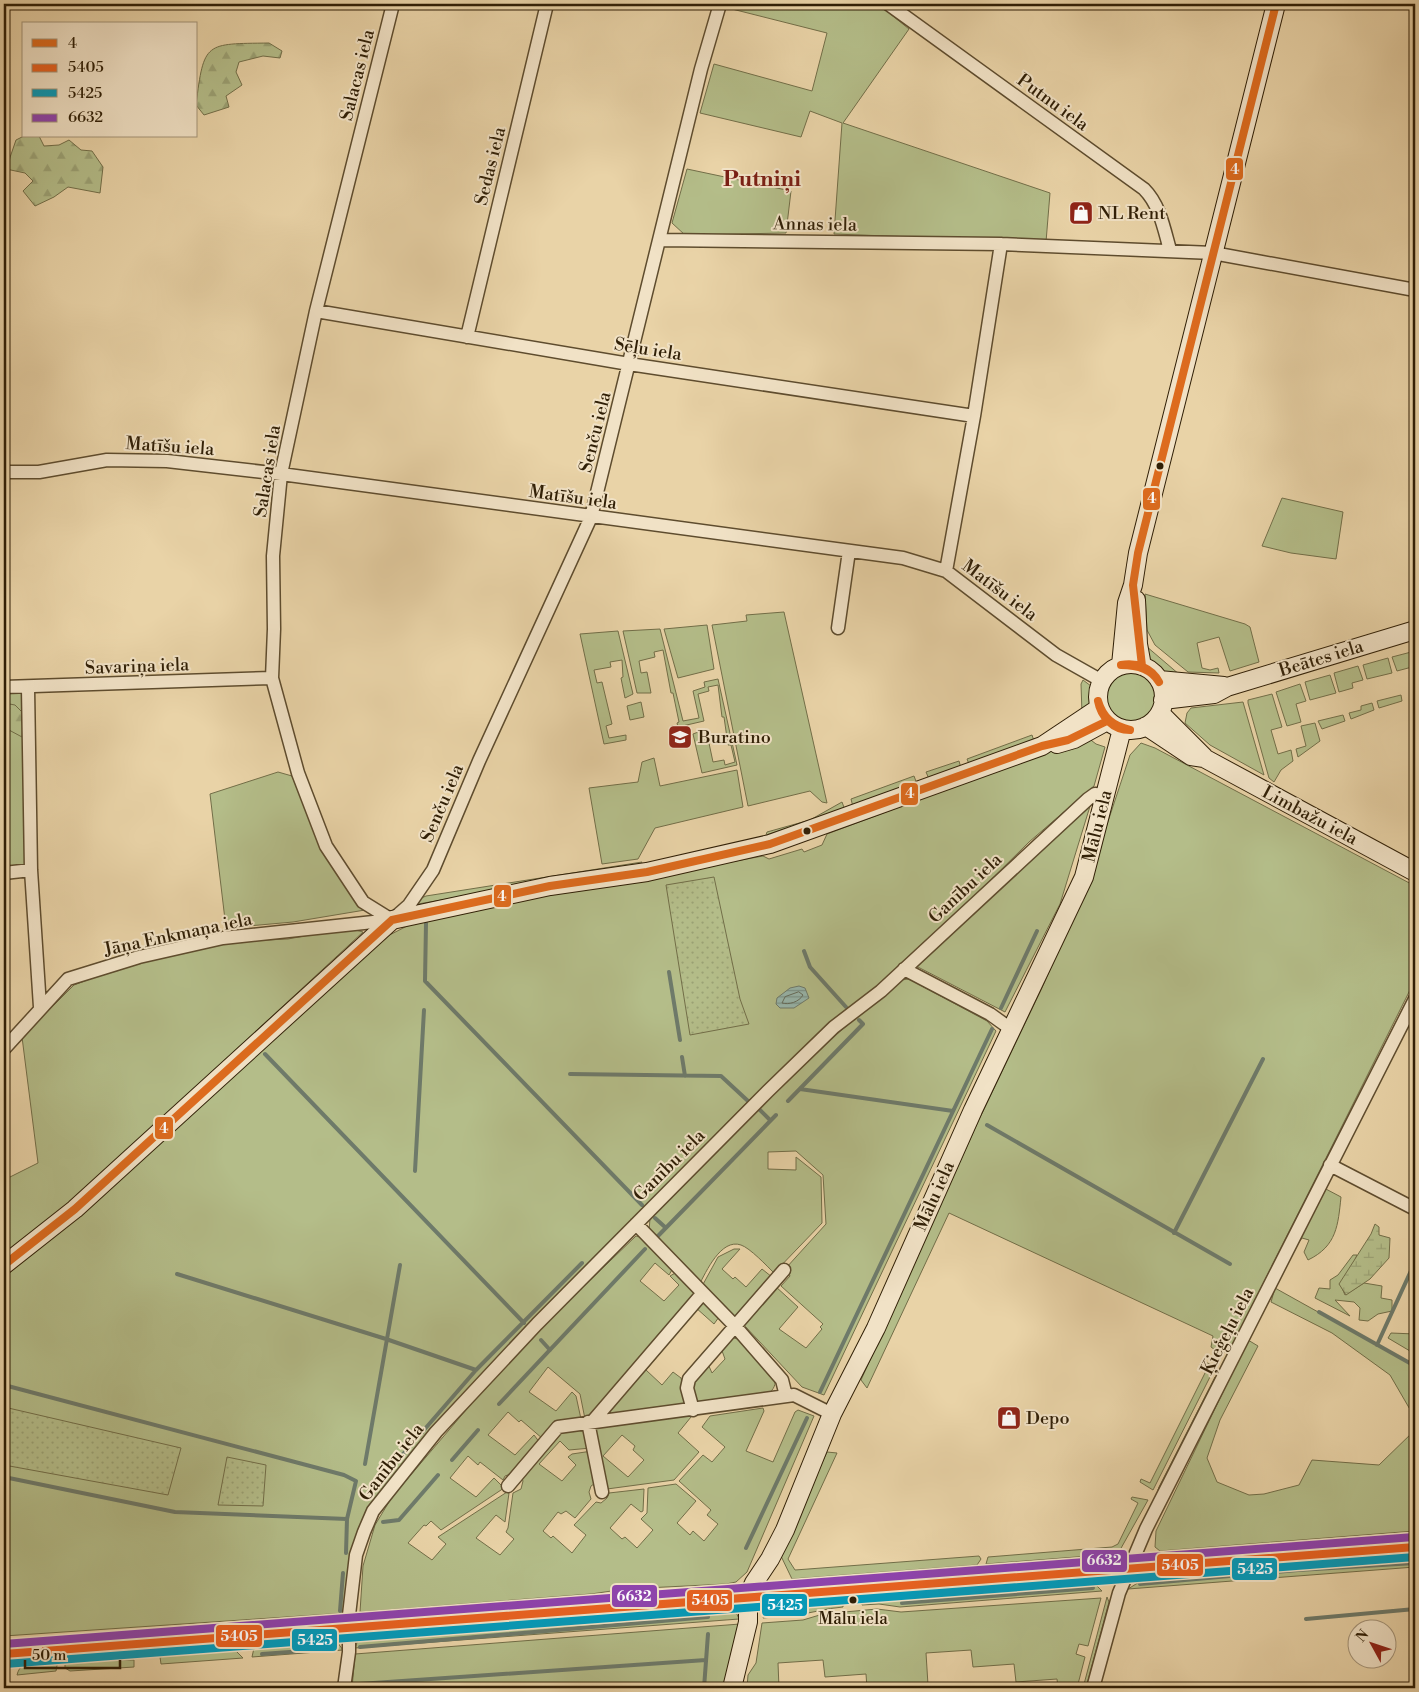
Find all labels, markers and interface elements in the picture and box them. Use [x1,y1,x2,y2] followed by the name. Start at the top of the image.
[22,22,198,138] legend
[335,26,380,123] street label: Salacas iela
[68,34,77,53] text: 4
[68,58,104,77] text: 5405
[1012,69,1094,137] street label: Putnu iela
[68,84,102,103] text: 5425
[68,108,103,127] text: 6632
[470,124,512,208] street label: Sedas iela
[1225,157,1244,181] line badge: 4
[1230,161,1240,179] text: 4
[723,166,801,194] district label: Putniņi
[1068,200,1094,226] shop icon: NL Rent
[1098,202,1166,225] place label: NL Rent
[772,212,858,237] street label: Annas iela
[612,333,684,366] street label: Sēļu iela
[574,388,617,475] street label: Senču iela
[249,422,286,519] street label: Salacas iela
[125,432,216,461] street label: Matīšu iela
[1155,461,1165,471] unlabelled marker
[527,480,619,515] street label: Matīšu iela
[1142,487,1161,511] line badge: 4
[1147,490,1157,508] text: 4
[957,555,1043,627] street label: Matīšu iela
[1275,634,1367,683] street label: Beātes iela
[84,653,190,680] street label: Savariņa iela
[667,724,693,750] school or university icon: Buratino
[697,726,771,749] place label: Buratino
[416,760,470,846] street label: Senču iela
[1258,781,1362,851] street label: Limbažu iela
[900,782,919,806] line badge: 4
[905,785,915,803] text: 4
[1077,787,1118,865] street label: Mālu iela
[802,826,812,836] unlabelled marker
[924,848,1008,928] street label: Ganību iela
[493,884,512,908] line badge: 4
[497,888,507,906] text: 4
[101,907,255,962] street label: Jāņa Enkmaņa iela
[154,1116,174,1140] line badge: 4
[159,1120,169,1138] text: 4
[628,1124,711,1206] street label: Ganību iela
[909,1157,960,1235] street label: Mālu iela
[1196,1283,1260,1379] street label: Ķieģeļu iela
[996,1405,1022,1431] shop icon: Depo
[1026,1407,1070,1430] place label: Depo
[354,1418,430,1506] street label: Ganību iela
[1081,1549,1128,1573] line badge: 6632
[1087,1552,1122,1570] text: 6632
[1156,1553,1204,1577] line badge: 5405
[1161,1557,1199,1575] text: 5405
[1231,1557,1278,1581] line badge: 5425
[1237,1561,1273,1579] text: 5425
[611,1584,658,1608] line badge: 6632
[617,1588,652,1606] text: 6632
[686,1589,733,1612] line badge: 5405
[691,1592,729,1610] text: 5405
[761,1593,808,1617] line badge: 5425
[848,1595,858,1605] marker: Mālu iela
[767,1597,803,1615] text: 5425
[818,1608,888,1630] place label: Mālu iela
[1346,1620,1396,1670] north arrow
[215,1624,263,1648] line badge: 5405
[1352,1626,1373,1646] text: N
[220,1628,258,1646] text: 5405
[291,1628,338,1652] line badge: 5425
[297,1632,333,1650] text: 5425
[25,1637,120,1669] scale bar
[32,1646,66,1665] text: 50 m

